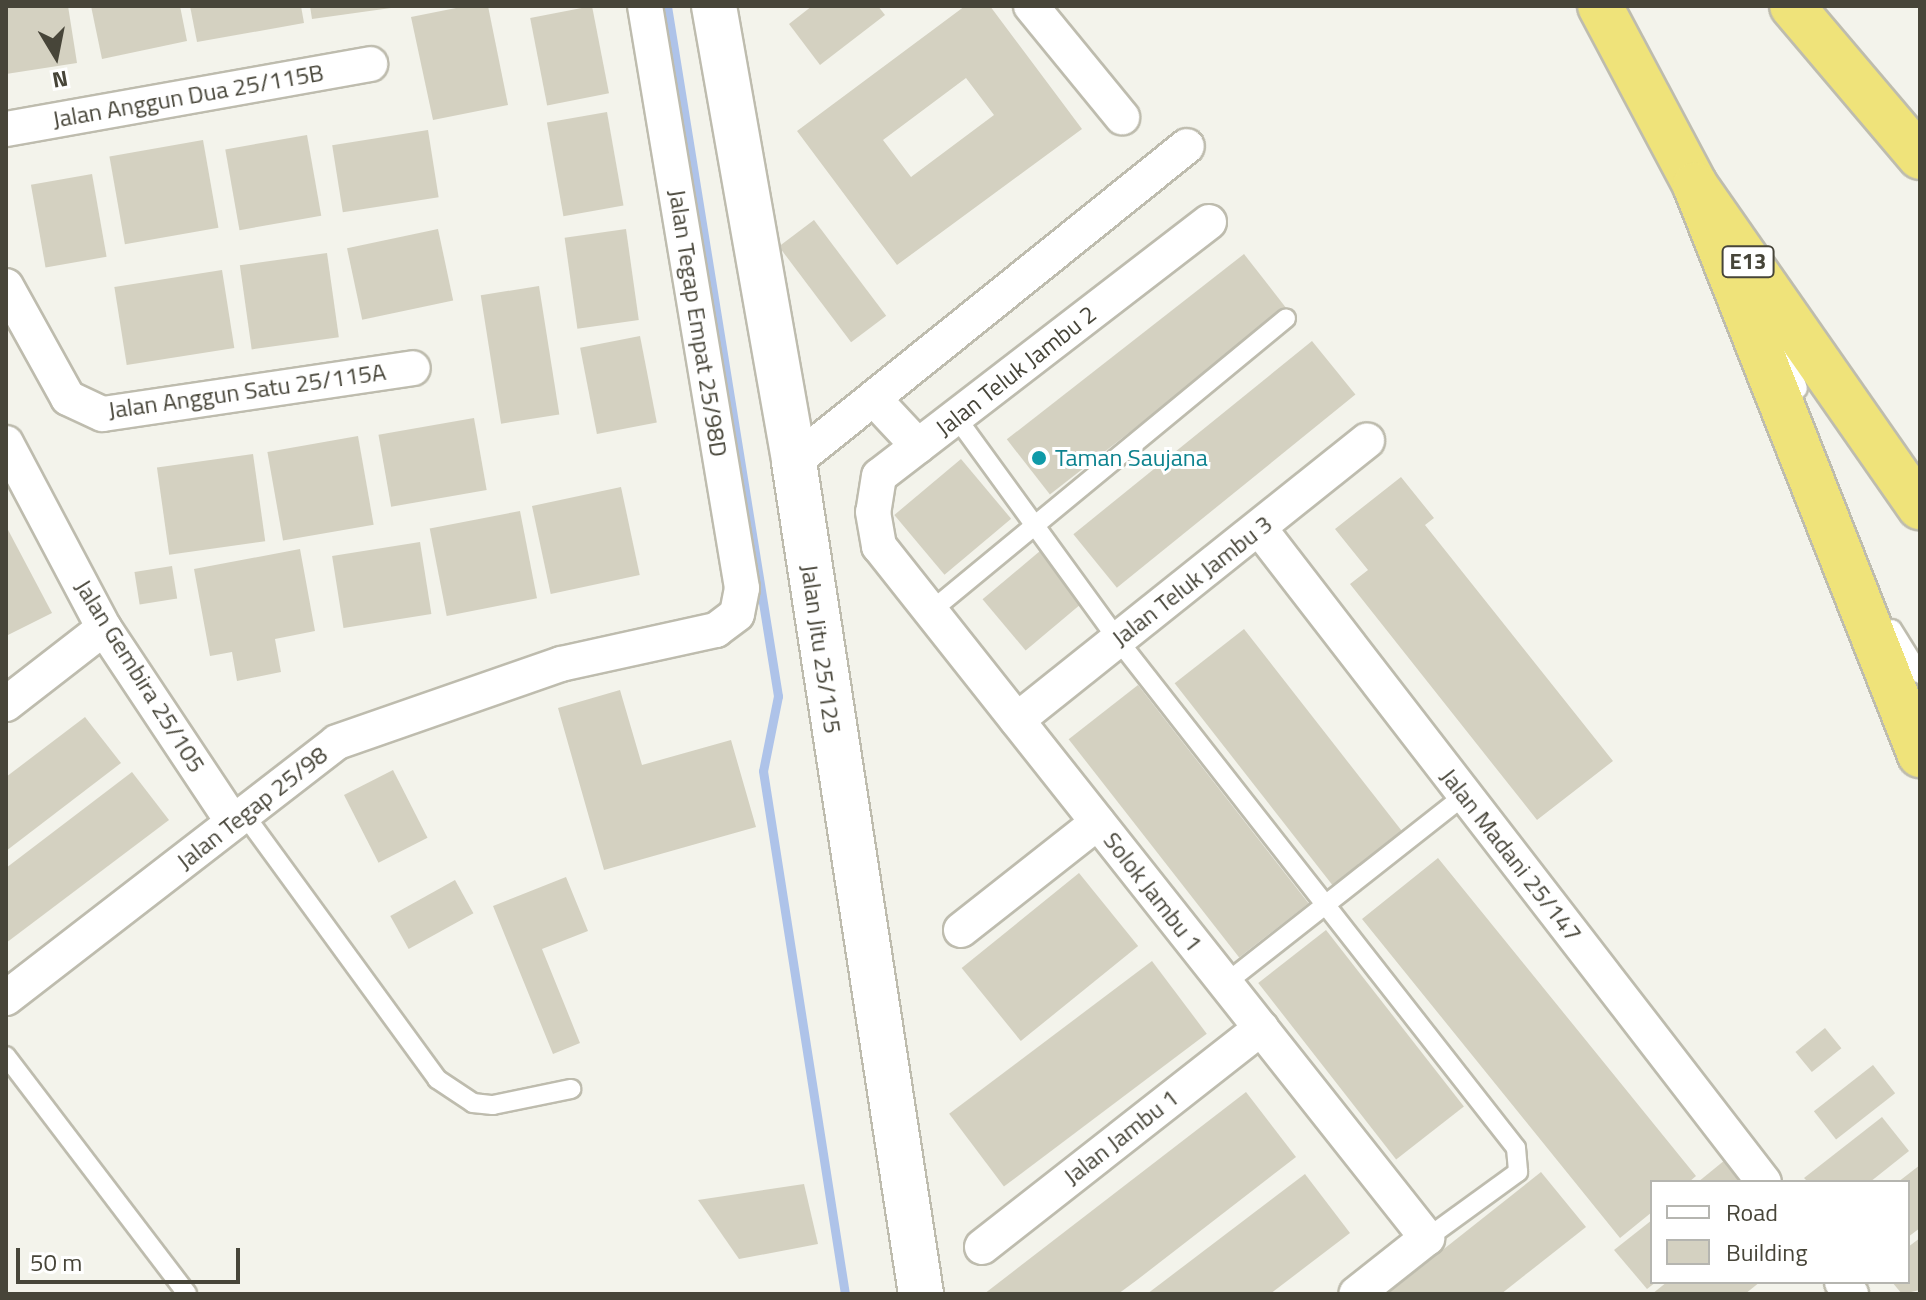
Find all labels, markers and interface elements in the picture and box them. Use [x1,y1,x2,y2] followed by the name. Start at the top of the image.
[16,16,96,96] north arrow
[50,58,326,134] street label: Jalan Anggun Dua 25/115B
[50,62,71,98] text: N
[663,187,733,459] street label: Jalan Tegap Empat 25/98D
[1720,244,1776,280] road number: E13
[930,299,1102,443] street label: Jalan Teluk Jambu 2
[106,357,388,425] street label: Jalan Anggun Satu 25/115A
[1055,444,1208,472] place label: Taman Saujana
[1030,449,1048,467] marker: Taman Saujana
[1106,509,1278,653] street label: Jalan Teluk Jambu 3
[795,563,847,735] street label: Jalan Jitu 25/125
[69,574,211,778] street label: Jalan Gembira 25/105
[171,740,333,876] street label: Jalan Tegap 25/98
[1434,763,1588,947] street label: Jalan Madani 25/147
[1097,826,1209,958] street label: Solok Jambu 1
[1058,1083,1184,1191] street label: Jalan Jambu 1
[1650,1180,1910,1284] legend
[1726,1194,1778,1230] text: Road
[20,1232,244,1282] scale bar
[1726,1234,1808,1270] text: Building
[30,1244,82,1280] text: 50 m

